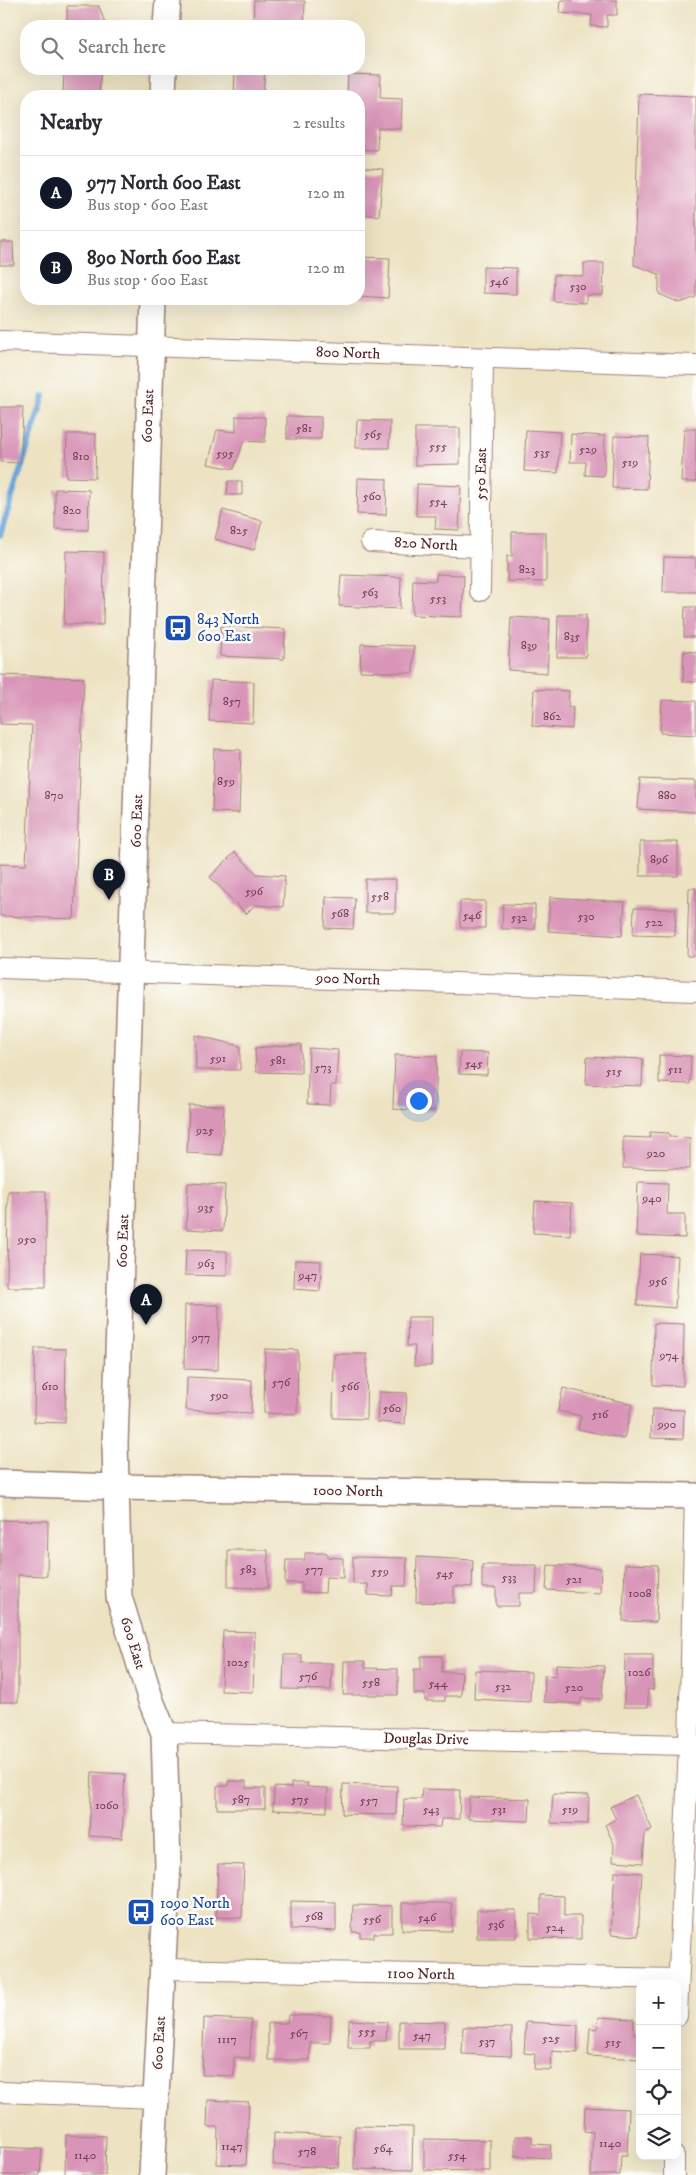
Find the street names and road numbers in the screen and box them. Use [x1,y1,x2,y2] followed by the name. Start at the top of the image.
[316,342,381,364] street label: 800 North
[138,389,158,443] street label: 600 East
[471,447,491,501] street label: 550 East
[394,533,458,555] street label: 820 North
[127,794,147,848] street label: 600 East
[315,968,381,990] street label: 900 North
[113,1214,133,1268] street label: 600 East
[313,1481,383,1501] street label: 1000 North
[116,1614,150,1672] street label: 600 East
[383,1729,469,1749] street label: Douglas Drive
[387,1964,455,1984] street label: 1100 North
[148,2015,170,2070] street label: 600 East

